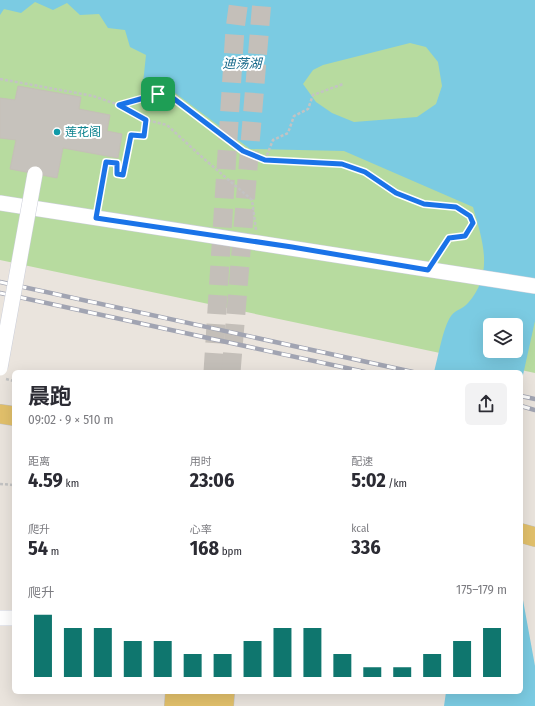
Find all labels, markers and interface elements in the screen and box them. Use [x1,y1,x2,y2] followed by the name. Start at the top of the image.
[222,56,263,71] water label: 迪荡湖
[141,77,175,111] pin
[147,83,169,105] icon: arrive
[65,125,101,139] place label: 莲花阁
[52,127,62,137] marker: 莲花阁
[483,318,523,358] map controls
[483,318,523,358] button: layers
[28,383,72,410] text: 晨跑
[465,383,507,425] button: share
[28,412,114,427] text: 09:02 · 9 × 510 m
[28,455,50,468] text: 距离
[190,455,212,468] text: 用时
[351,455,373,468] text: 配速
[28,468,63,492] text: 4.59
[190,468,234,492] text: 23:06
[351,468,386,492] text: 5:02
[63,477,79,490] text: km
[386,477,407,490] text: /km
[351,522,369,535] text: kcal
[28,523,50,536] text: 爬升
[190,523,212,536] text: 心率
[351,535,381,559] text: 336
[28,536,48,560] text: 54
[190,536,219,560] text: 168
[48,545,59,558] text: m
[219,545,242,558] text: bpm
[456,582,507,597] text: 175–179 m
[28,585,54,600] text: 爬升

